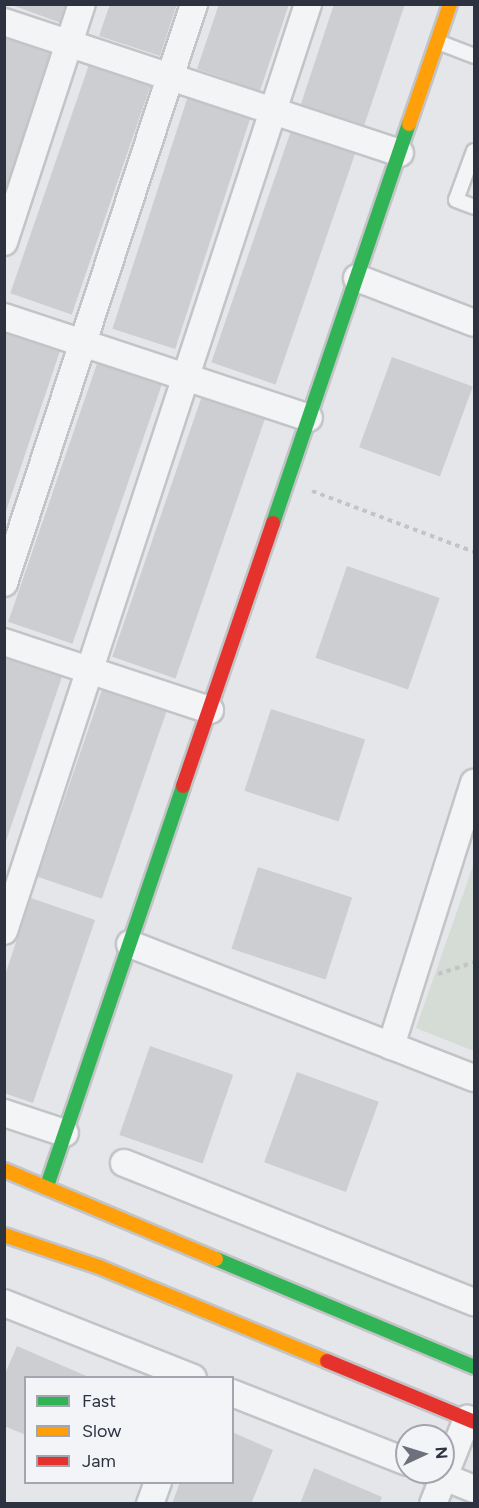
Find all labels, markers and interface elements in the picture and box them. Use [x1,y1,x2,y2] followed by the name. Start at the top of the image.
[24,1376,234,1484] legend
[82,1390,116,1412] text: Fast
[82,1420,121,1442] text: Slow
[395,1424,455,1484] north arrow
[432,1446,451,1460] text: N
[82,1450,116,1472] text: Jam

